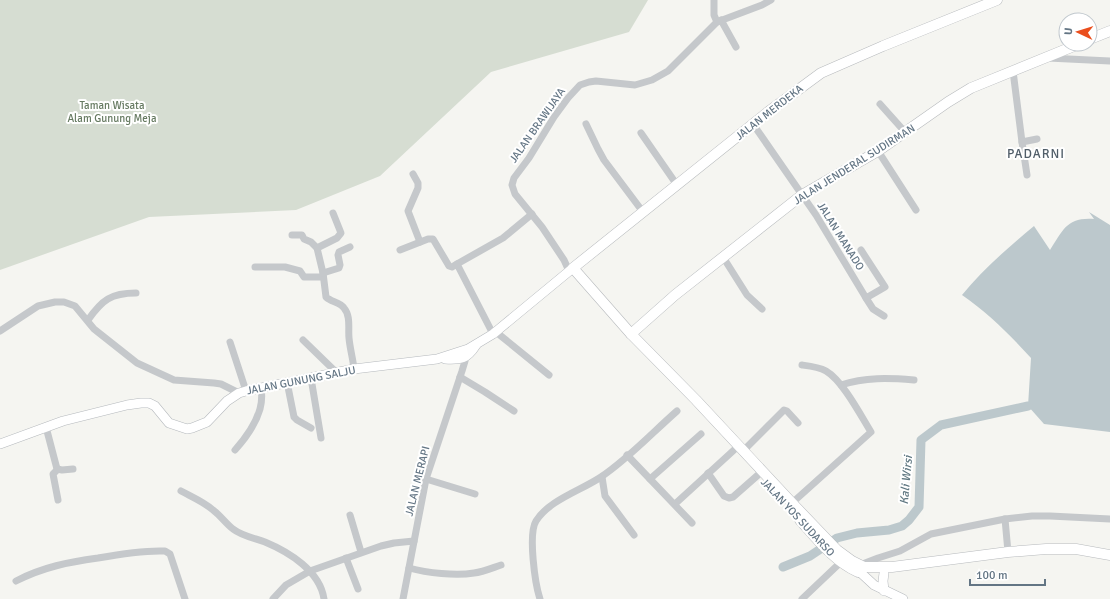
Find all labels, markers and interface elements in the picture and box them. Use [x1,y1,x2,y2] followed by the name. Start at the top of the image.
[1058,12,1098,52] north arrow
[1062,27,1075,35] text: U
[733,82,806,143] street label: JALAN MERDEKA
[507,85,568,165] street label: JALAN BRAWIJAYA
[68,99,157,125] park label: Taman Wisata Alam Gunung Meja
[791,122,917,207] street label: JALAN JENDERAL SUDIRMAN
[1007,146,1065,162] district label: PADARNI
[814,200,867,273] street label: JALAN MANADO
[246,364,357,397] street label: JALAN GUNUNG SALJU
[403,445,432,517] street label: JALAN MERAPI
[897,453,916,505] water label: Kali Wirsi
[758,476,837,559] street label: JALAN YOS SUDARSO
[970,561,1045,587] scale bar
[976,568,1008,583] text: 100 m

